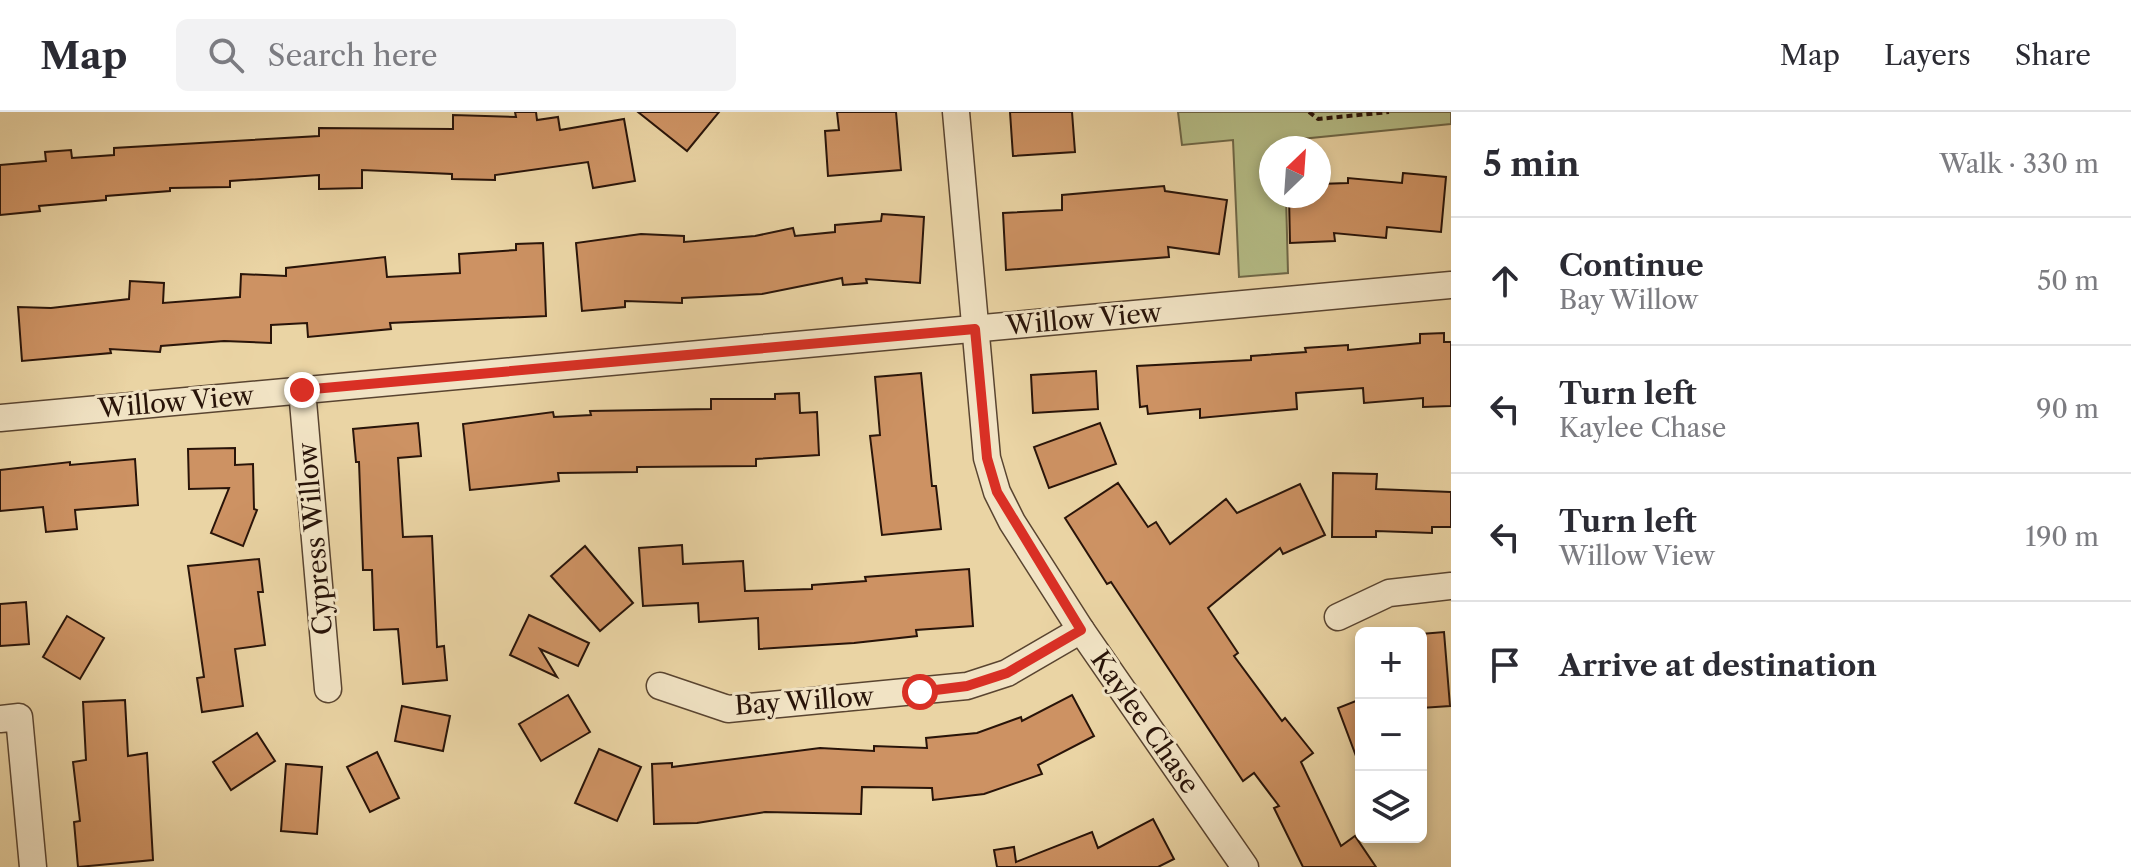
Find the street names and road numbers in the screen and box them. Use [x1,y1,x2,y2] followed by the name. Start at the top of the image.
[1004,296,1164,342] street label: Willow View
[96,379,256,425] street label: Willow View
[291,441,339,636] street label: Cypress Willow
[1084,644,1206,800] street label: Kaylee Chase
[733,680,875,722] street label: Bay Willow

